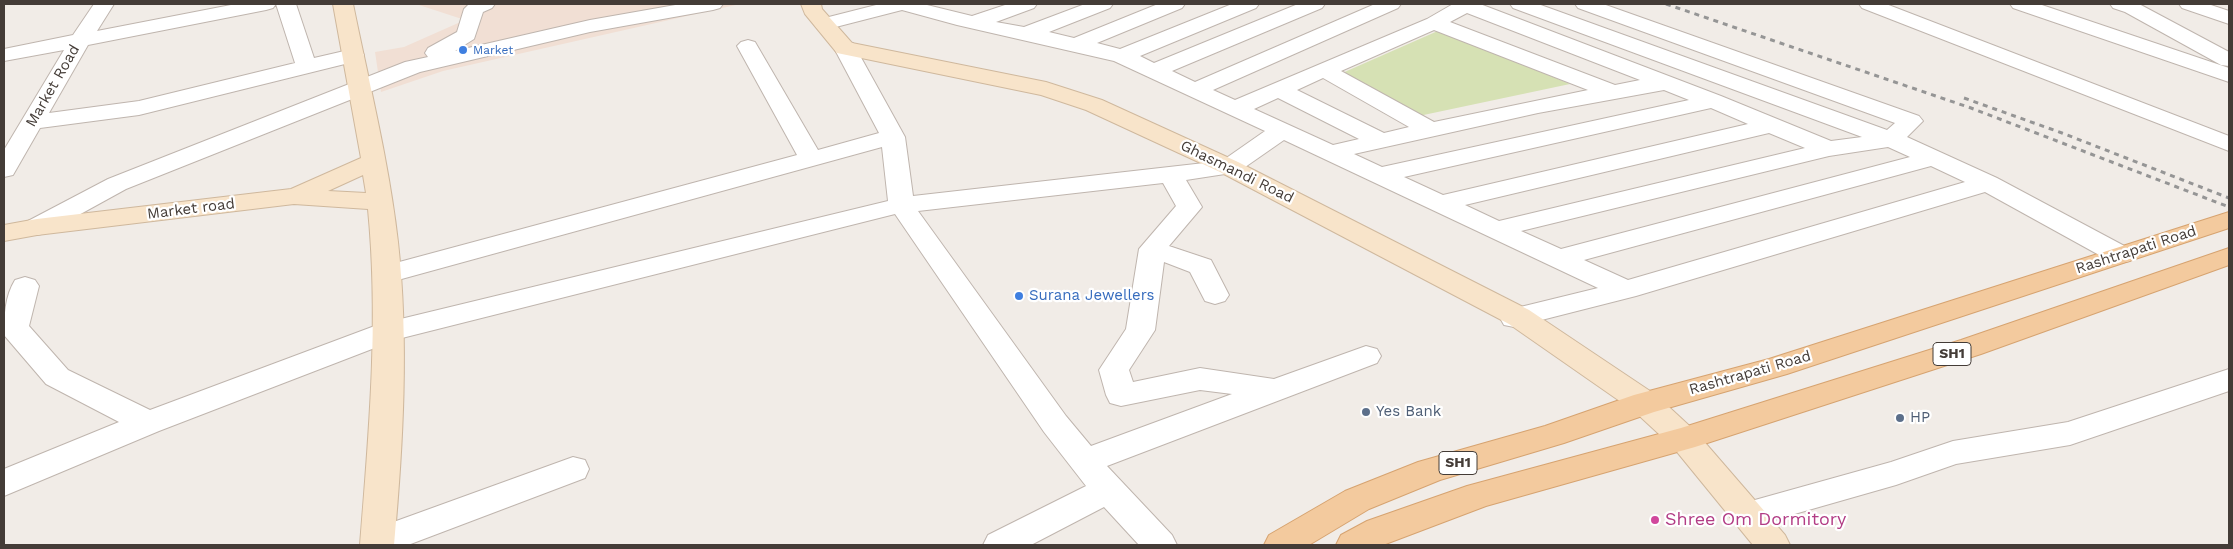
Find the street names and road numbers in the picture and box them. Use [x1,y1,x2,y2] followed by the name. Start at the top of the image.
[22,42,84,130] street label: Market Road
[1177,137,1297,207] street label: Ghasmandi Road
[146,195,236,223] street label: Market road
[2073,222,2199,278] street label: Rashtrapati Road
[1933,342,1971,366] road number: SH1
[1687,347,1813,399] street label: Rashtrapati Road
[1439,452,1477,474] road number: SH1

